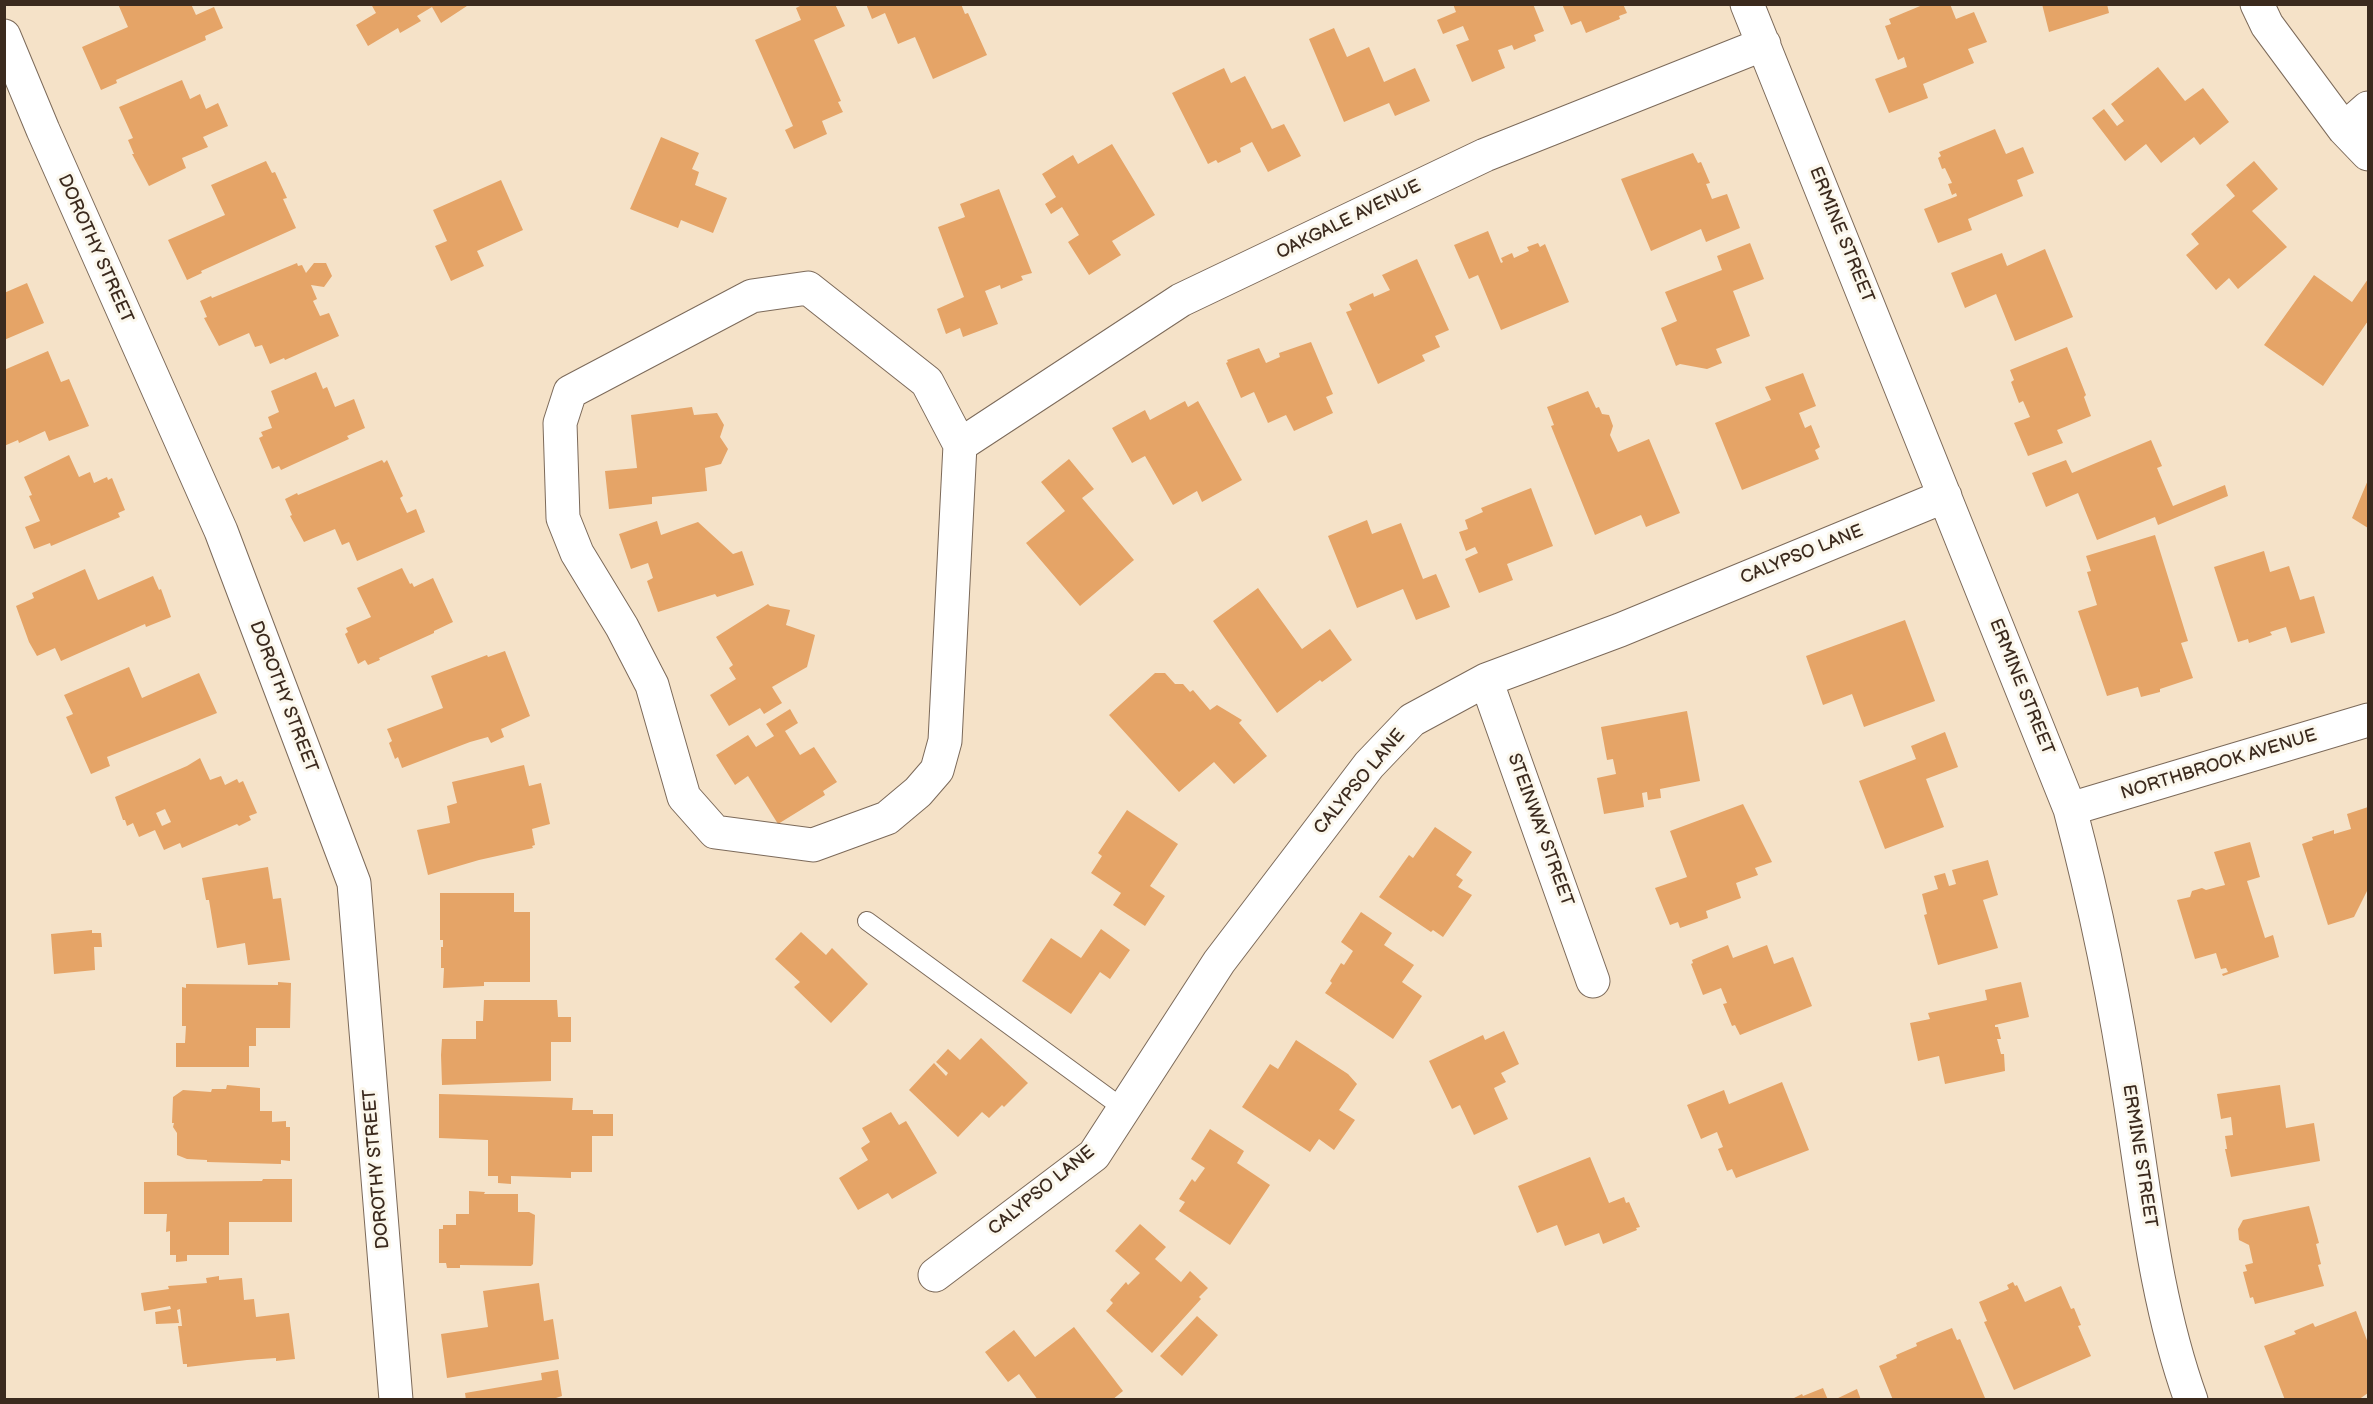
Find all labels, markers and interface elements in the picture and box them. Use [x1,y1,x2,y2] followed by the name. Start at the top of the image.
[1804,164,1878,306] street label: ERMINE STREET
[53,171,137,327] street label: DOROTHY STREET
[1273,176,1425,264] street label: OAKGALE AVENUE
[1737,521,1867,589] street label: CALYPSO LANE
[1984,616,2058,758] street label: ERMINE STREET
[244,618,322,776] street label: DOROTHY STREET
[1310,725,1410,839] street label: CALYPSO LANE
[2118,725,2320,805] street label: NORTHBROOK AVENUE
[1502,751,1578,909] street label: STEINWAY STREET
[2117,1083,2161,1229] street label: ERMINE STREET
[359,1088,395,1250] street label: DOROTHY STREET
[984,1142,1100,1240] street label: CALYPSO LANE

